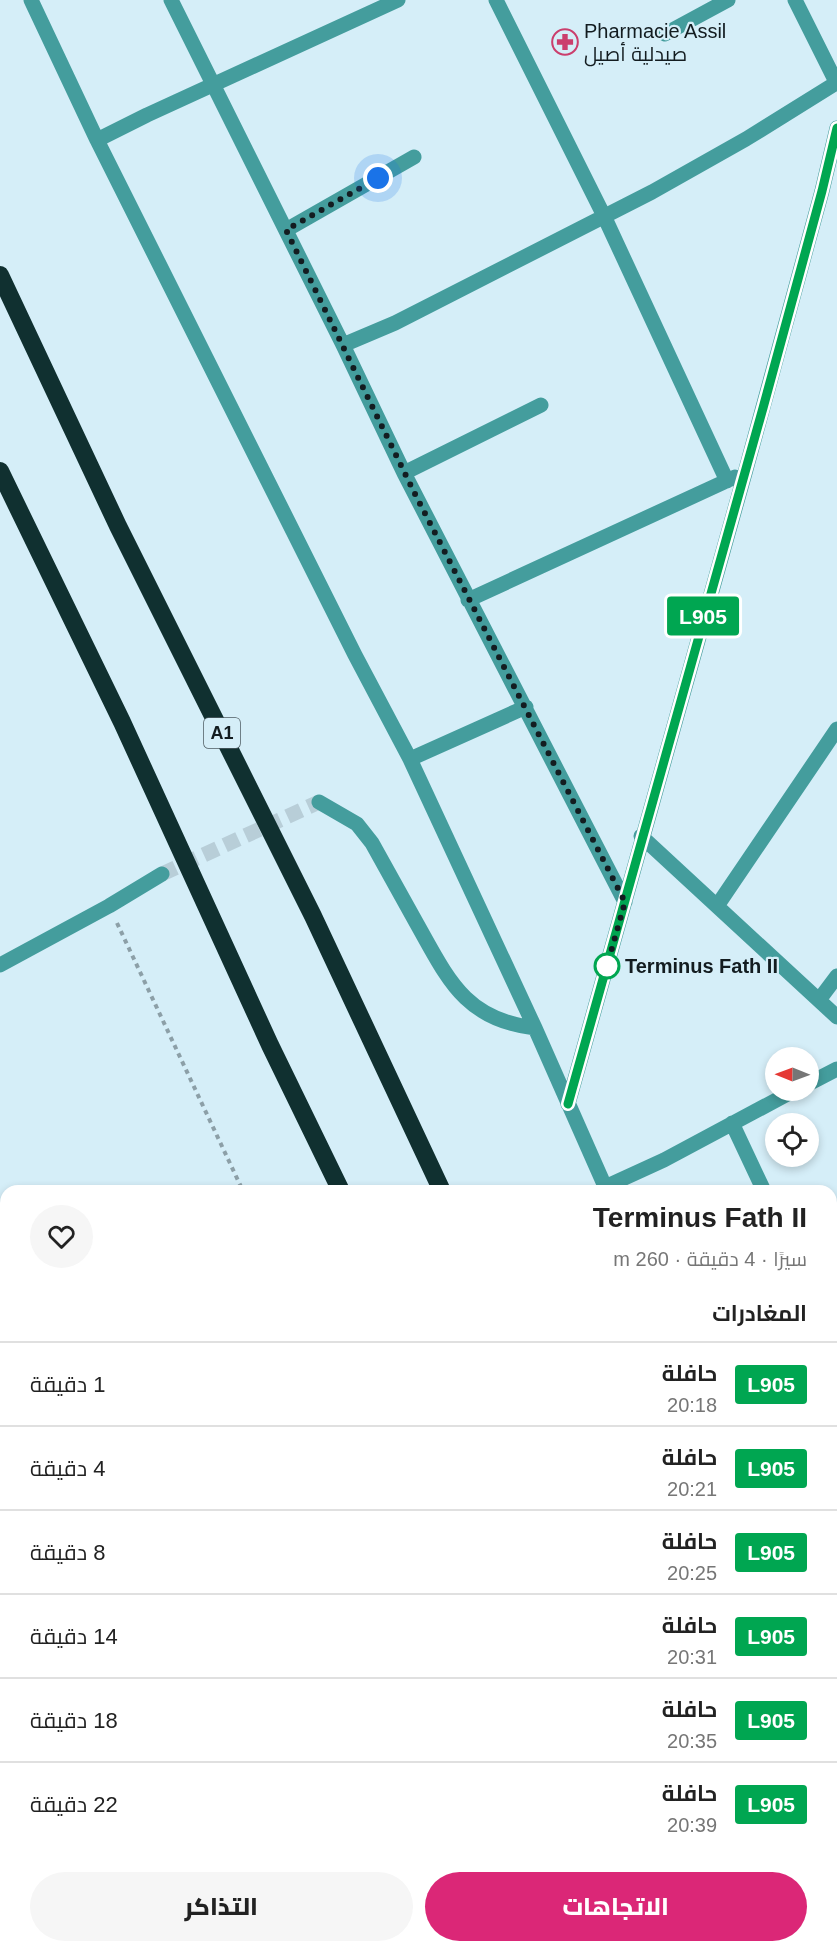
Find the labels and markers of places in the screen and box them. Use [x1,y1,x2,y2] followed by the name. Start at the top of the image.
[584,20,726,67] place label: Pharmacie Assil صيدلية أصيل
[550,27,580,57] pharmacy icon: Pharmacie Assil صيدلية أصيل
[594,953,620,979] marker: Terminus Fath II
[625,955,778,977] place label: Terminus Fath II

